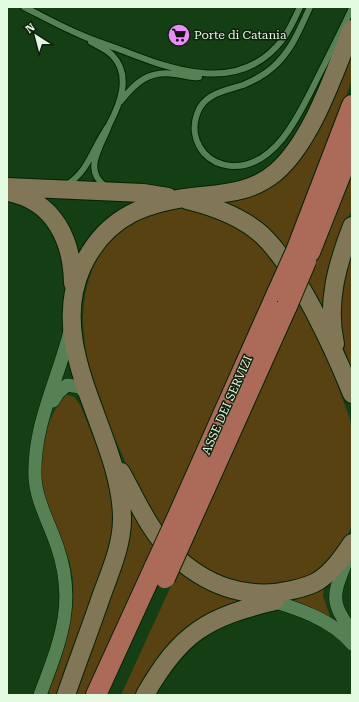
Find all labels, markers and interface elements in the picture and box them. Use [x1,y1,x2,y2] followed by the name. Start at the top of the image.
[16,16,56,56] north arrow
[23,20,38,36] text: N
[166,22,192,48] supermarket icon: Porte di Catania
[194,28,287,42] place label: Porte di Catania
[199,353,255,457] street label: ASSE DEI SERVIZI

